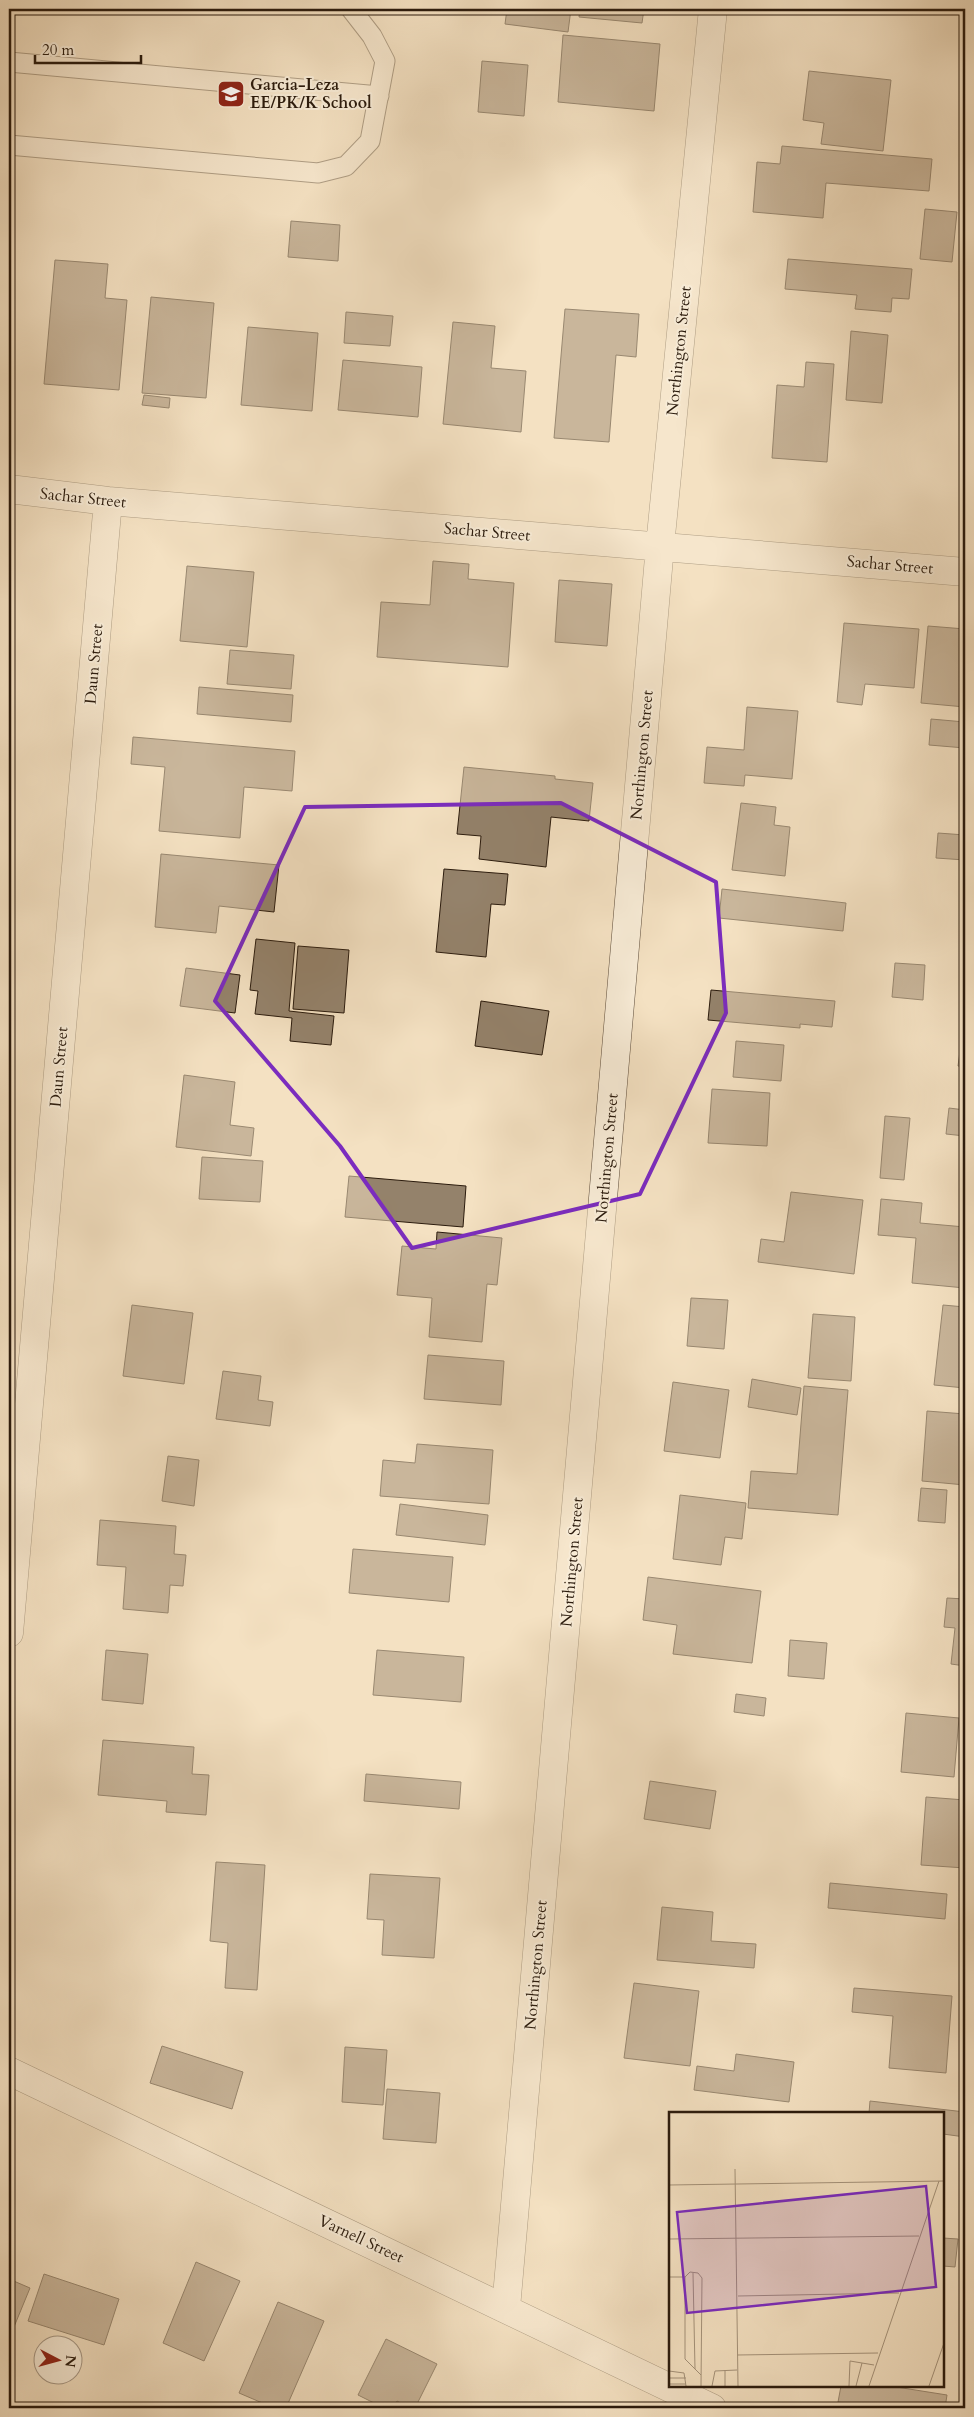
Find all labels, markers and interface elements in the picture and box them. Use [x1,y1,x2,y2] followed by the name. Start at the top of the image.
[35,32,141,64] scale bar
[42,40,74,60] text: 20 m
[250,74,372,114] place label: Garcia-Leza EE/PK/K School
[216,79,246,109] school or university icon: Garcia-Leza EE/PK/K School
[661,285,697,417] street label: Northington Street
[39,483,127,513] street label: Sachar Street
[443,517,531,547] street label: Sachar Street
[846,550,934,580] street label: Sachar Street
[80,623,108,705] street label: Daun Street
[625,689,659,821] street label: Northington Street
[45,1026,73,1108] street label: Daun Street
[590,1092,624,1224] street label: Northington Street
[555,1496,589,1628] street label: Northington Street
[519,1899,553,2031] street label: Northington Street
[669,2112,944,2387] inset map
[315,2210,407,2268] street label: Varnell Street
[32,2334,82,2384] north arrow
[60,2354,81,2368] text: N

